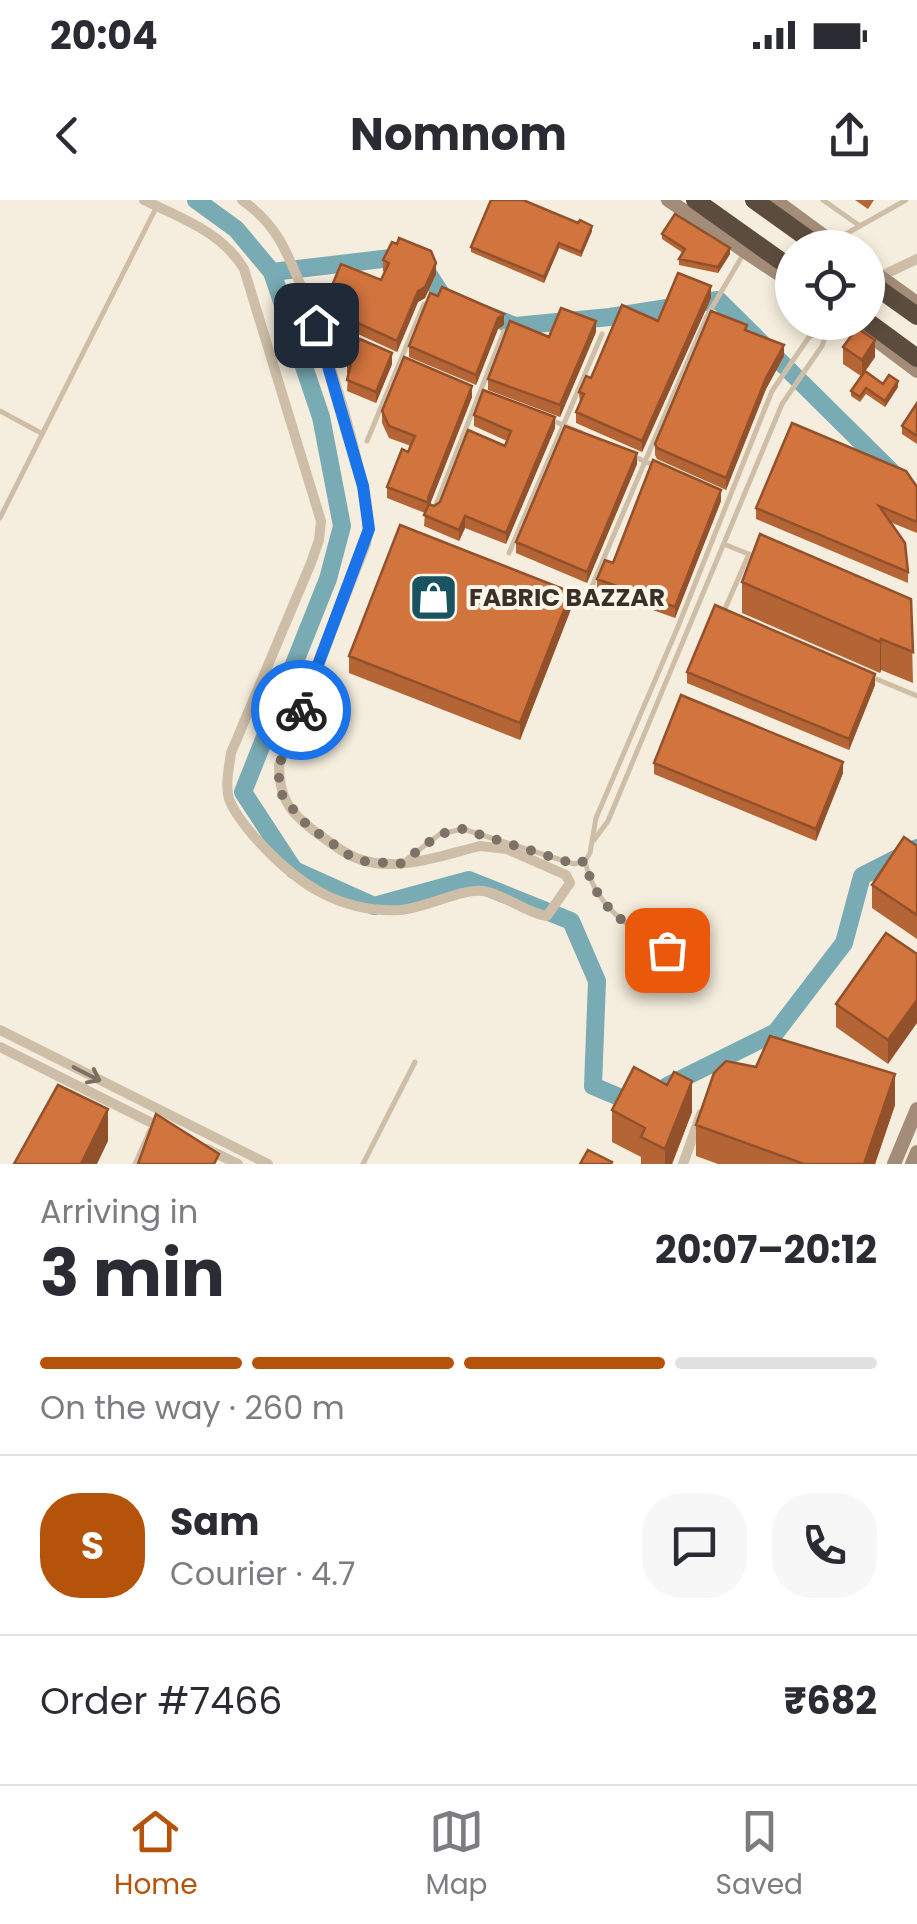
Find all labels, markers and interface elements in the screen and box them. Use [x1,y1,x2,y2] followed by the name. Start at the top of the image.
[50,9,158,62] text: 20:04
[350,103,567,166] text: Nomnom
[40,108,95,163] icon: back
[822,108,877,163] icon: share
[775,230,885,340] map controls
[775,230,885,340] button: locate
[274,283,359,368] pin
[289,298,344,353] icon: home
[408,571,460,623] shop icon: FABRIC BAZZAR
[469,580,665,615] place label: FABRIC BAZZAR
[251,660,351,760] courier
[274,683,329,738] icon: bike
[625,908,710,993] pin
[640,923,695,978] icon: bag
[72,1065,102,1084] one-way arrow
[40,1189,198,1234] text: Arriving in
[655,1223,877,1276] text: 20:07–20:12
[40,1228,225,1319] text: 3 min
[40,1385,345,1430] text: On the way · 260 m
[642,1493,747,1598] button: chat
[772,1493,877,1598] button: phone
[170,1495,259,1548] text: Sam
[81,1519,104,1572] text: S
[170,1551,355,1596] text: Courier · 4.7
[40,1674,282,1727] text: Order #7466
[784,1674,877,1727] text: ₹682
[114,1804,198,1906] tab: Home
[426,1804,488,1906] tab: Map
[716,1804,803,1906] tab: Saved

